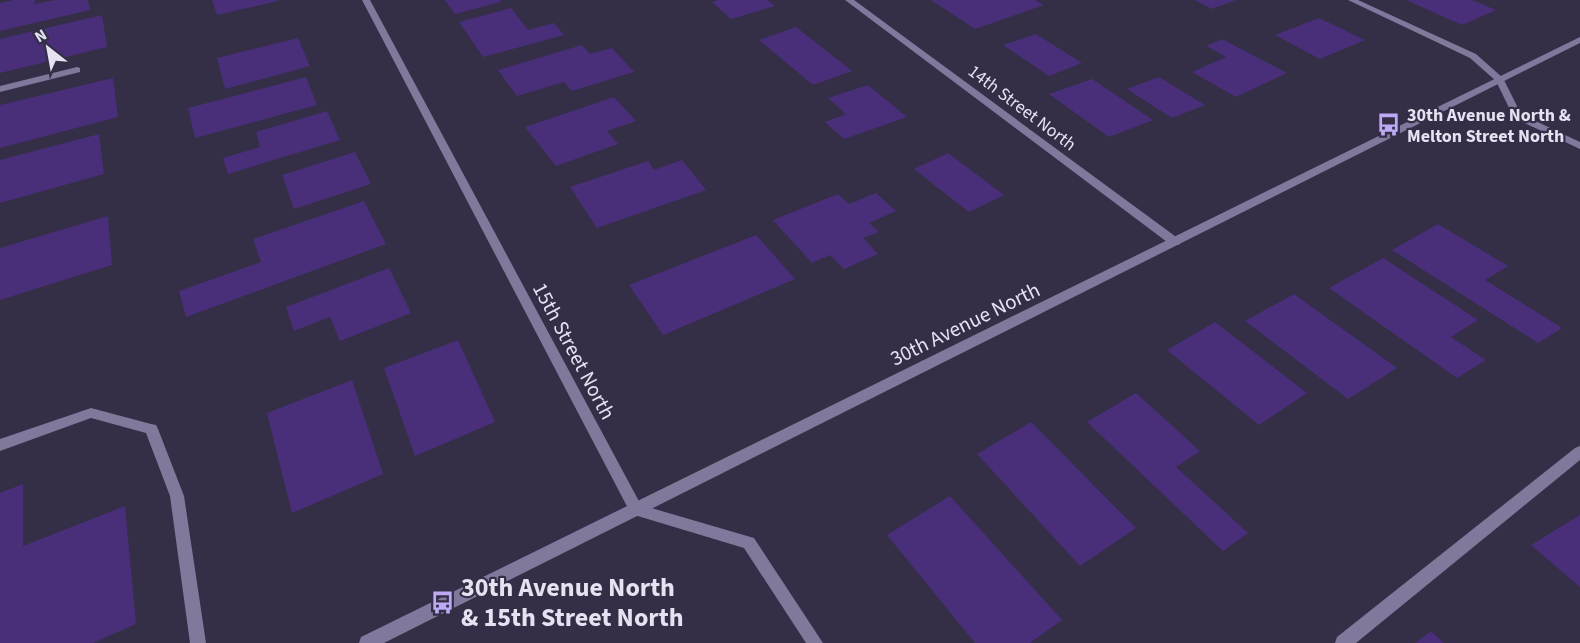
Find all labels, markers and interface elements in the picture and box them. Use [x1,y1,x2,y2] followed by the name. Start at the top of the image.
[18,18,78,78] north arrow
[31,24,51,48] text: N
[963,59,1081,157] street label: 14th Street North
[1407,103,1571,149] place label: 30th Avenue North & Melton Street North
[1376,112,1402,138] bus stop icon: 30th Avenue North & Melton Street North
[885,275,1045,373] street label: 30th Avenue North
[525,277,623,425] street label: 15th Street North
[461,569,683,636] place label: 30th Avenue North & 15th Street North
[430,589,456,615] bus stop icon: 30th Avenue North & 15th Street North

